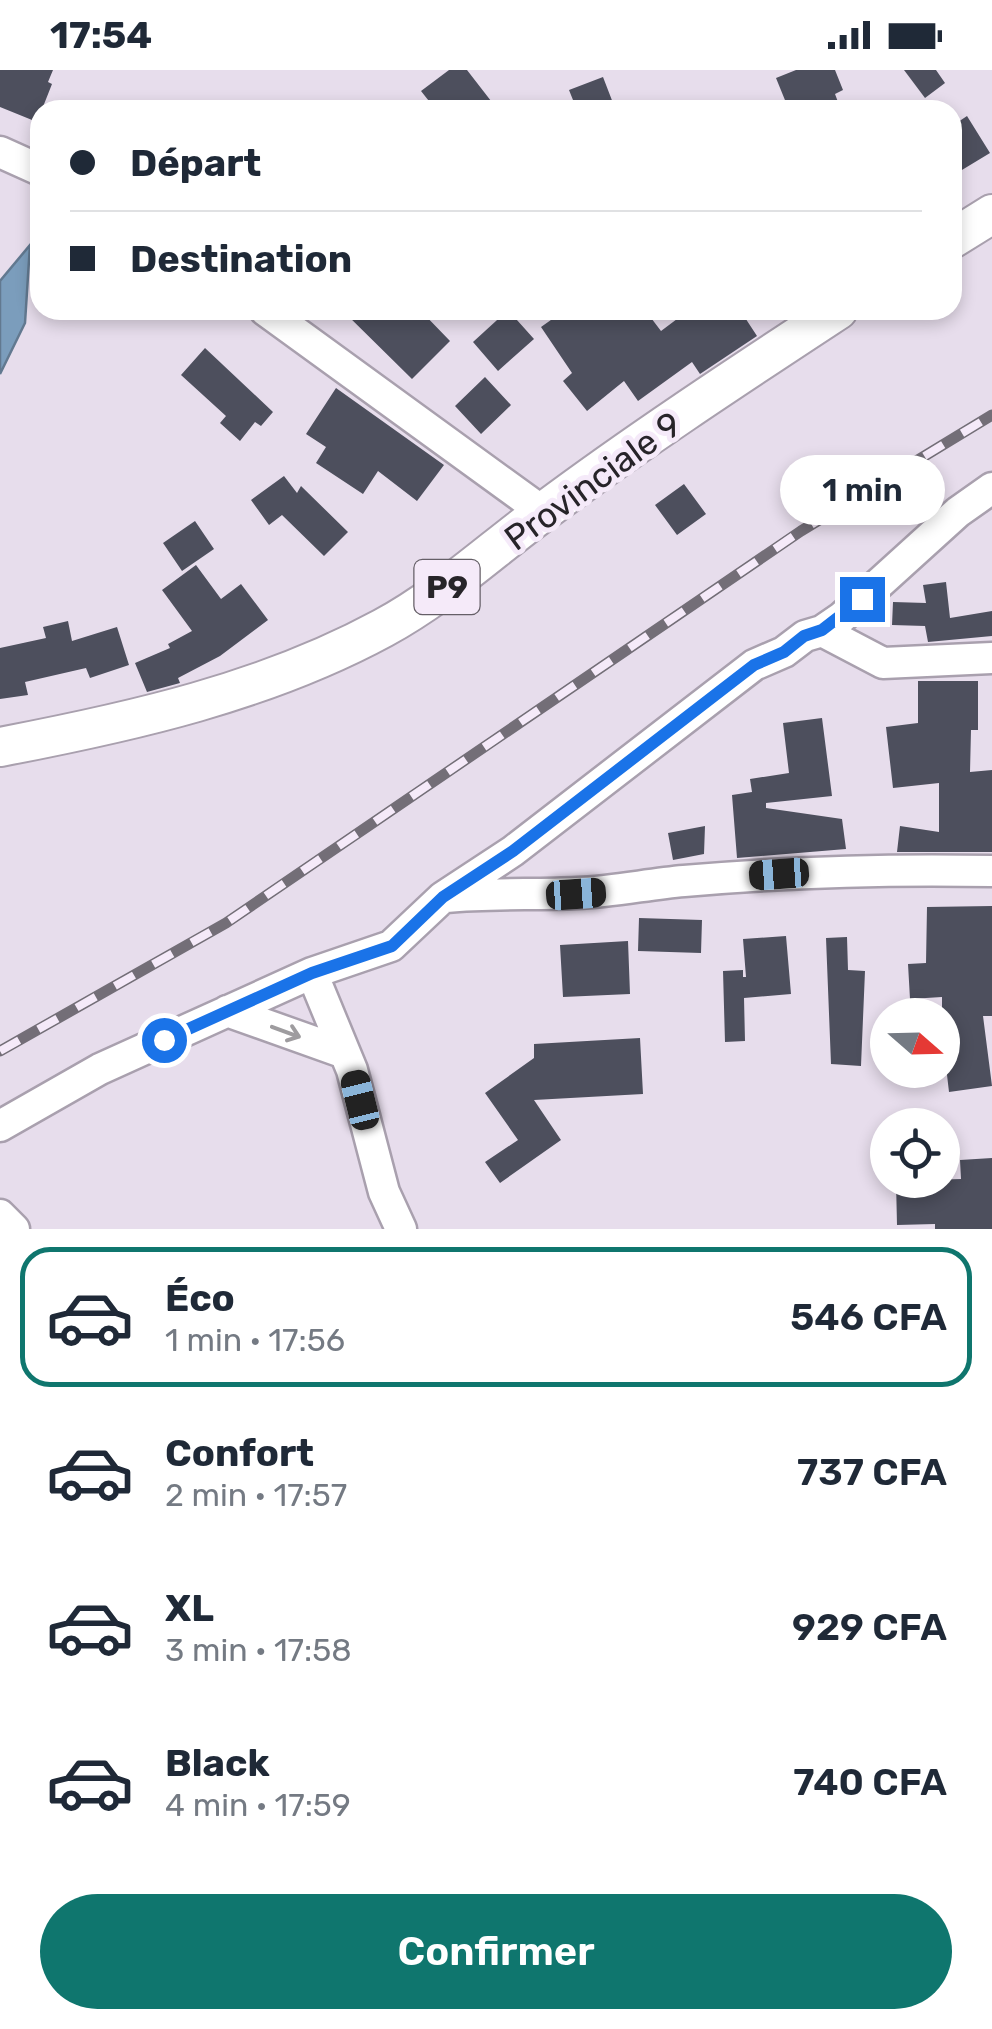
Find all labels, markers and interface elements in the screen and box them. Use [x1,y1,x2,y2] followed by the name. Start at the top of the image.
[50,12,152,58] text: 17:54
[130,140,261,186] text: Départ
[130,236,352,282] text: Destination
[496,403,690,559] street label: Provinciale 9
[780,454,944,524] callout: 1 min
[822,471,903,509] text: 1 min
[414,560,480,614] road number: P9
[840,577,885,622] route end
[748,857,810,891] car
[545,877,607,911] car
[870,998,960,1088] north arrow
[870,998,960,1198] map controls
[142,1018,187,1063] route start
[270,1024,301,1042] one-way arrow
[338,1067,382,1133] car
[870,1108,960,1198] button: locate
[45,1272,135,1362] icon: car
[165,1275,235,1321] text: Éco
[790,1294,947,1340] text: 546 CFA
[165,1321,345,1359] text: 1 min · 17:56
[45,1427,135,1517] icon: car
[165,1430,314,1476] text: Confort
[797,1449,947,1495] text: 737 CFA
[165,1476,347,1514] text: 2 min · 17:57
[45,1582,135,1672] icon: car
[165,1585,214,1631] text: XL
[792,1604,947,1650] text: 929 CFA
[165,1631,352,1669] text: 3 min · 17:58
[45,1737,135,1827] icon: car
[165,1740,270,1786] text: Black
[793,1759,947,1805] text: 740 CFA
[165,1786,351,1824] text: 4 min · 17:59
[40,1894,952,2009] button: Confirmer

